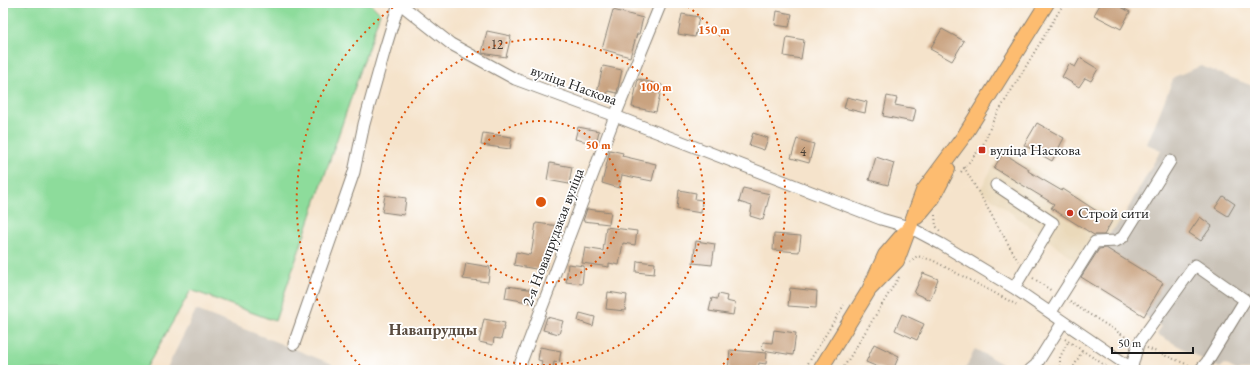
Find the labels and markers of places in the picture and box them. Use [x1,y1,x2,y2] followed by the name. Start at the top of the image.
[990,140,1081,159] place label: вуліца Наскова
[977,145,987,155] marker: вуліца Наскова
[534,195,548,209] centre of rings
[1078,203,1149,222] place label: Строй сити
[1065,208,1075,218] marker: Строй сити

